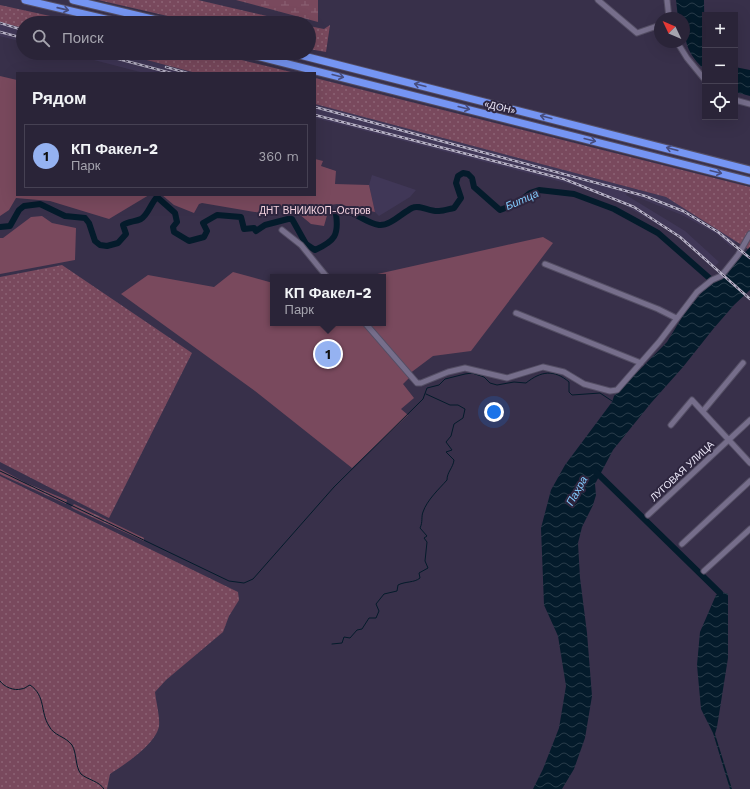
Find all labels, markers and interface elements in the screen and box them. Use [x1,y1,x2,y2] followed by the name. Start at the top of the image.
[57,6,70,13] one-way arrow
[654,12,690,48] north arrow
[702,12,738,120] map controls
[702,12,738,48] button: +
[16,16,316,60] search box
[30,27,52,49] icon: search
[62,29,104,47] text: Поиск
[702,48,738,84] button: −
[331,72,344,80] one-way arrow
[414,81,427,88] one-way arrow
[702,84,738,120] button: locate
[32,88,87,108] text: Рядом
[483,98,517,116] street label: «ДОН»
[457,105,470,112] one-way arrow
[539,113,552,120] one-way arrow
[583,137,596,144] one-way arrow
[71,140,158,158] text: КП Факел-2
[665,145,678,152] one-way arrow
[43,149,49,164] text: 1
[259,149,299,164] text: 360 m
[71,158,101,173] text: Парк
[709,169,722,176] one-way arrow
[503,187,541,213] water label: Битца
[259,205,371,216] park label: ДНТ ВНИИКОП-Остров
[270,274,386,326] popup
[285,284,371,302] text: КП Факел-2
[285,302,314,317] text: Парк
[315,339,341,369] pin: 1
[484,402,504,422] your location
[648,438,716,503] street label: ЛУГОВАЯ УЛИЦА
[564,474,590,508] water label: Пахра

